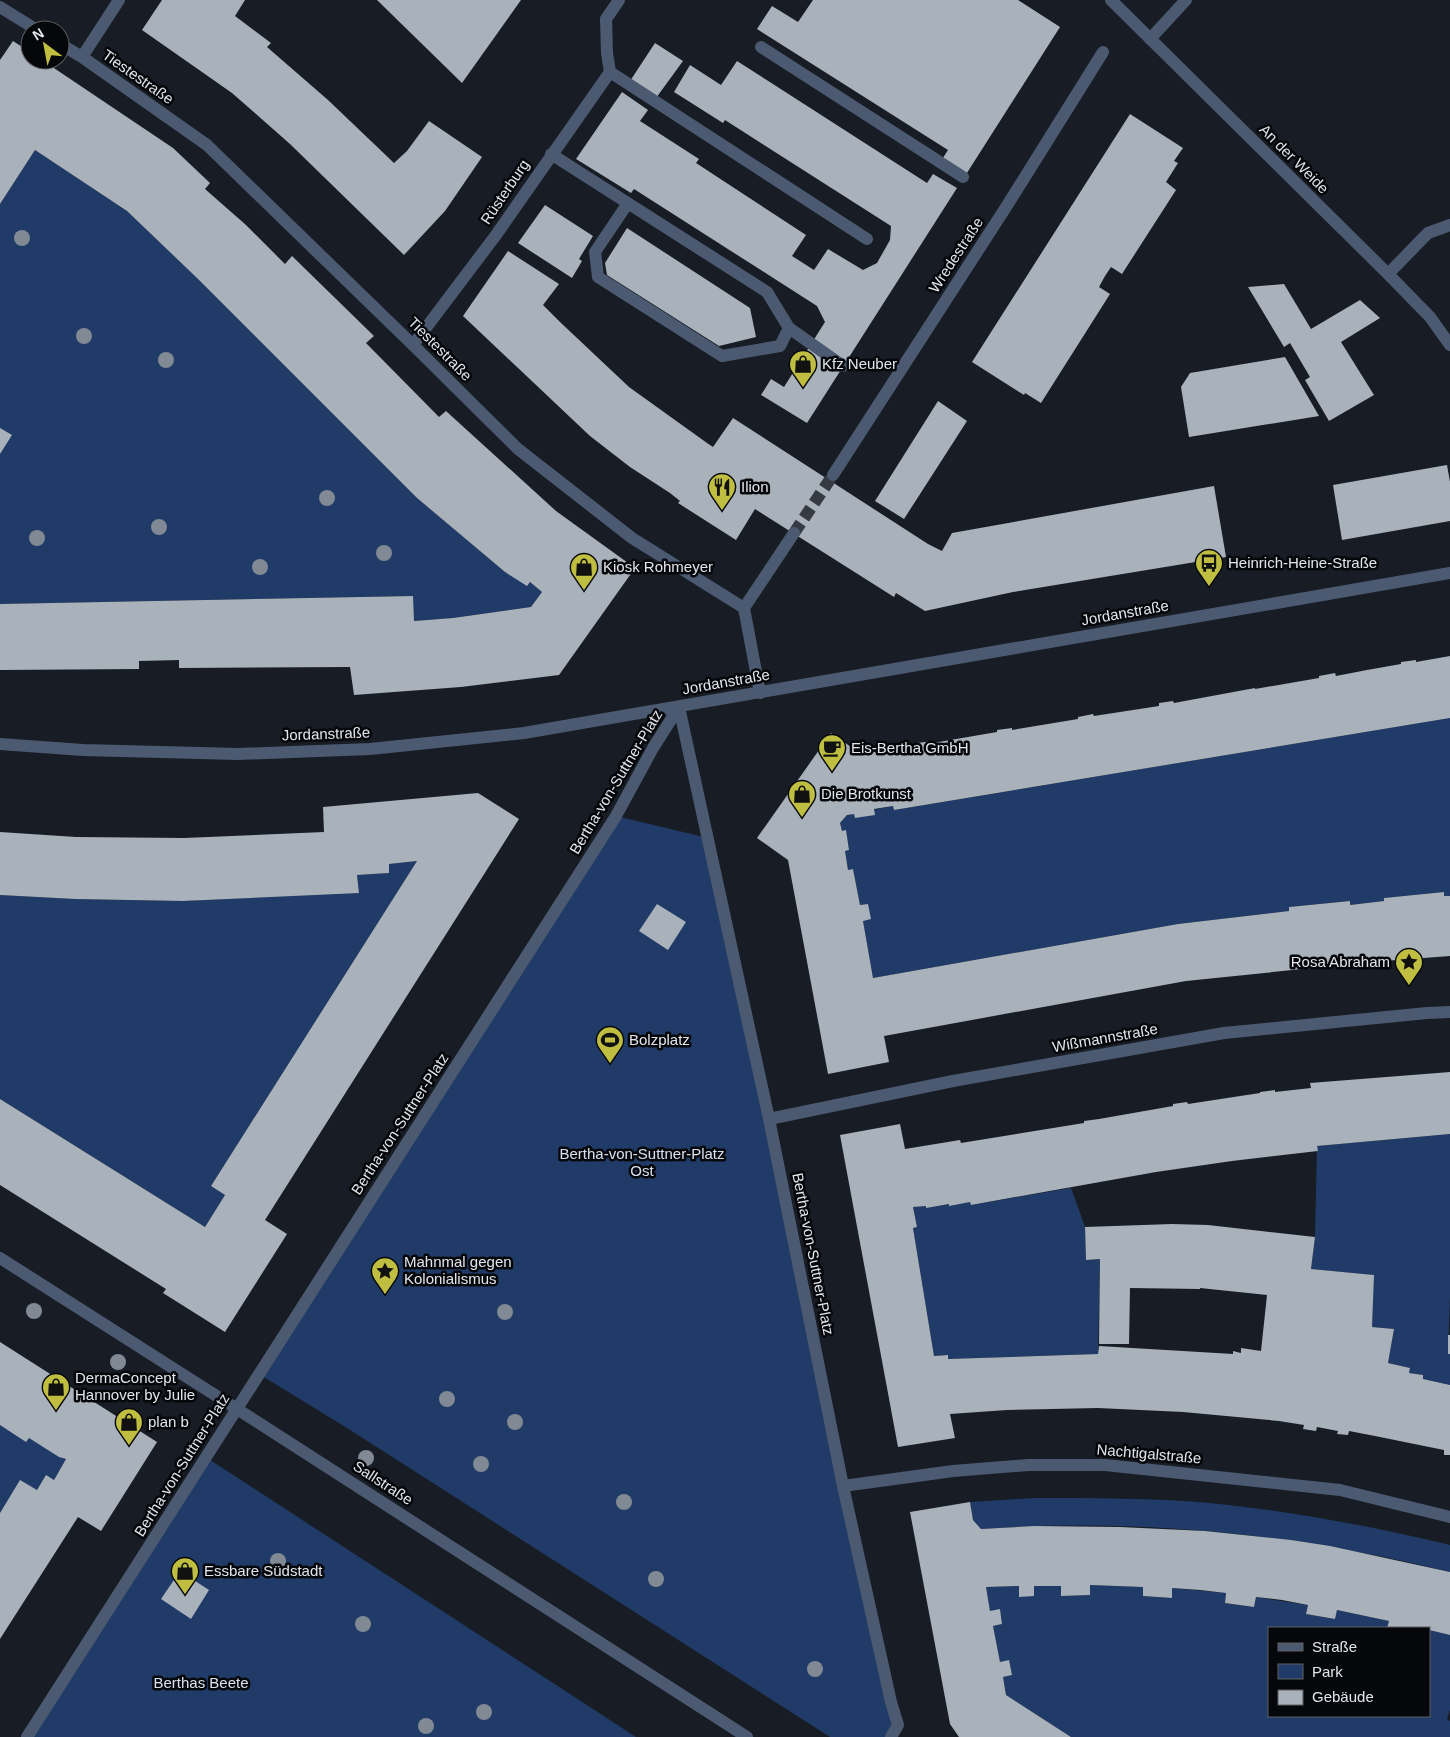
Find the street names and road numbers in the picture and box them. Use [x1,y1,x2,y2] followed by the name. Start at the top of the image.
[99,46,177,107] street label: Tiestestraße
[1256,121,1332,197] street label: An der Weide
[477,156,532,227] street label: Rüsterburg
[925,214,986,296] street label: Wredestraße
[405,313,476,384] street label: Tiestestraße
[1080,596,1170,629] street label: Jordanstraße
[681,665,771,698] street label: Jordanstraße
[566,707,665,857] street label: Bertha-von-Suttner-Platz
[282,723,370,744] street label: Jordanstraße
[1051,1020,1159,1055] street label: Wißmannstraße
[347,1050,452,1198] street label: Bertha-von-Suttner-Platz
[789,1171,838,1337] street label: Bertha-von-Suttner-Platz
[131,1390,233,1539] street label: Bertha-von-Suttner-Platz
[1096,1440,1202,1467] street label: Nachtigalstraße
[350,1457,416,1508] street label: Sallstraße

